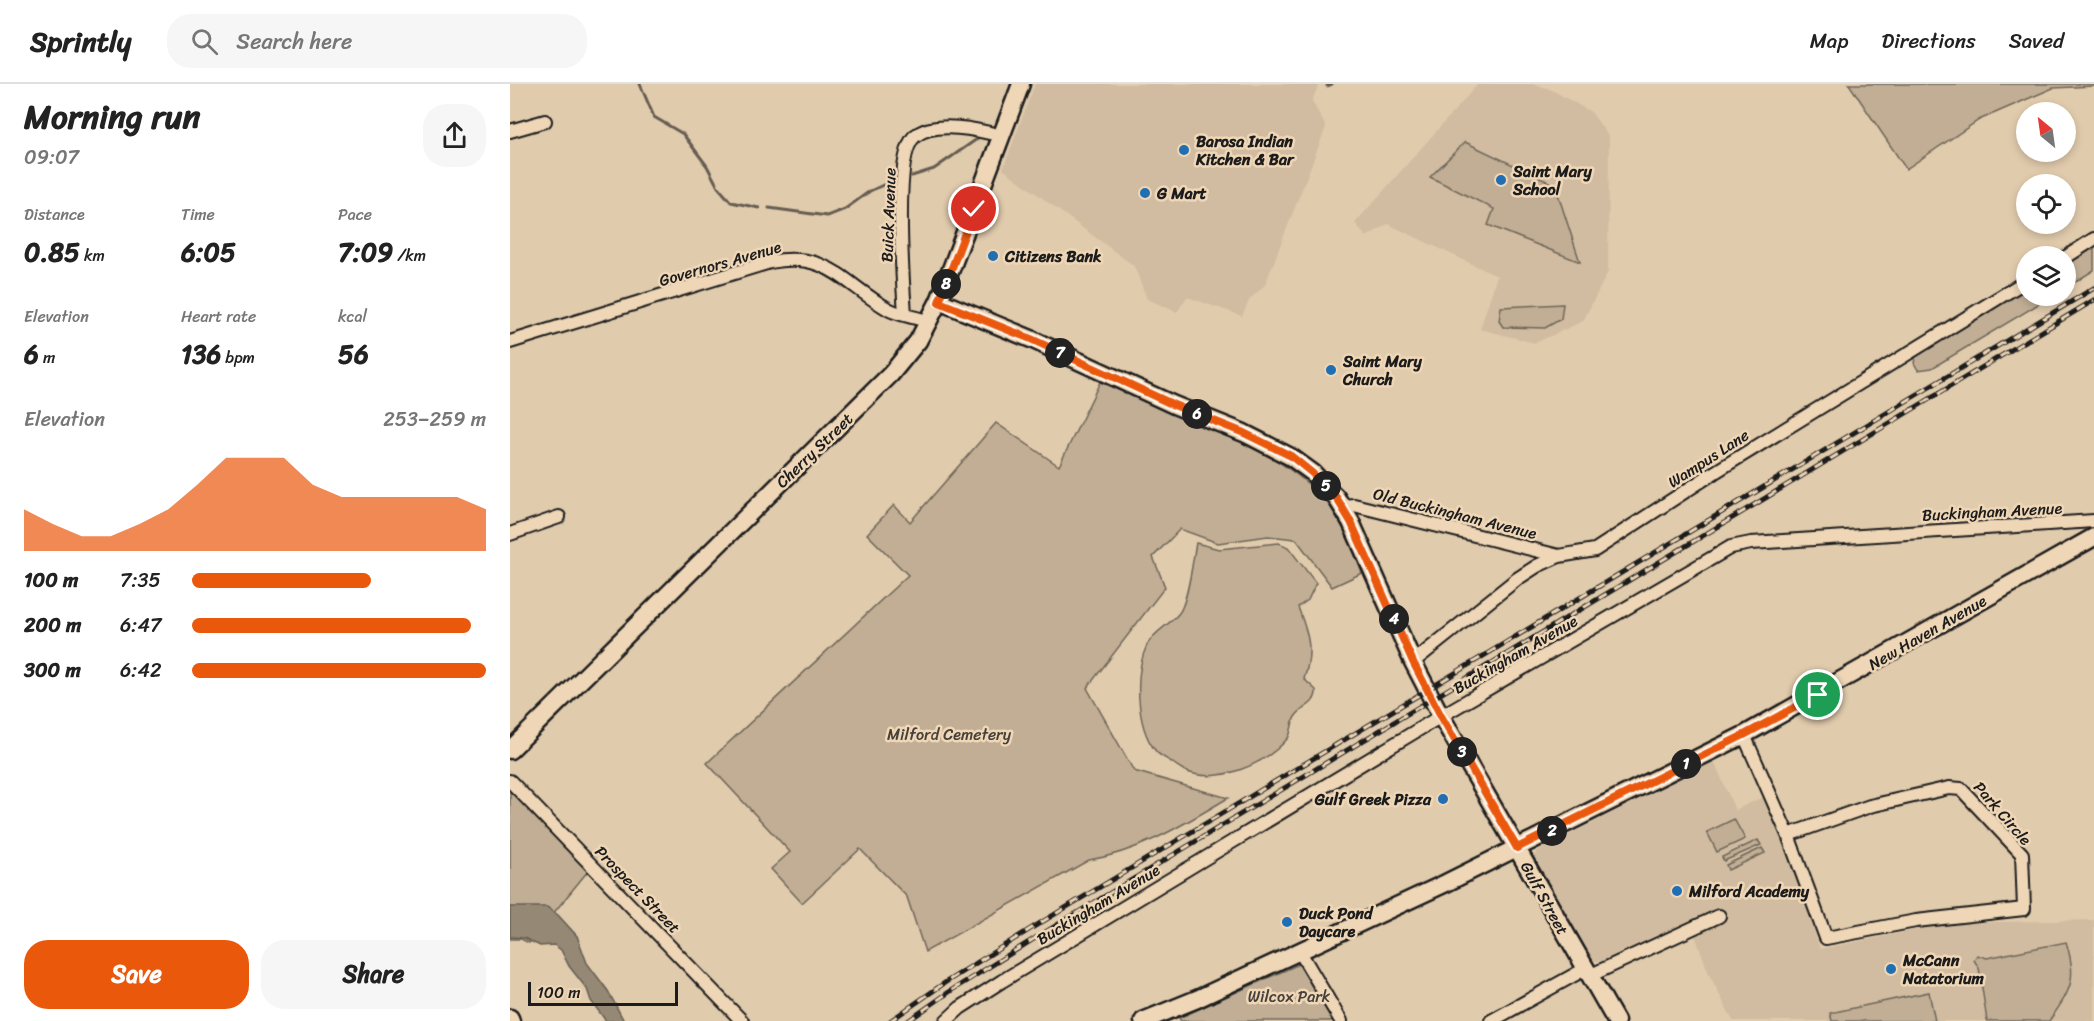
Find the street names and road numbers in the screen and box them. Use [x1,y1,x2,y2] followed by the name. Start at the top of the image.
[872,167,905,263] street label: Buick Avenue
[656,232,785,295] street label: Governors Avenue
[769,405,860,495] street label: Cherry Street
[1662,421,1755,496] street label: Wampus Lane
[1370,479,1540,548] street label: Old Buckingham Avenue
[1921,493,2063,530] street label: Buckingham Avenue
[1862,586,1992,678] street label: New Haven Avenue
[1447,607,1583,702] street label: Buckingham Avenue
[1966,774,2039,853] street label: Park Circle
[588,838,688,940] street label: Prospect Street
[1031,856,1166,953] street label: Buckingham Avenue
[1512,856,1577,941] street label: Gulf Street

